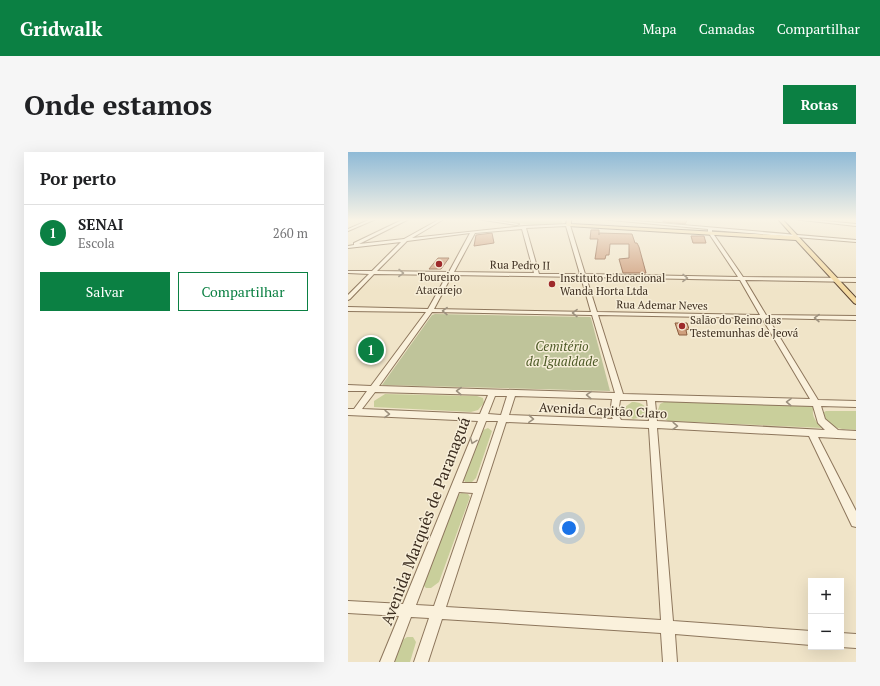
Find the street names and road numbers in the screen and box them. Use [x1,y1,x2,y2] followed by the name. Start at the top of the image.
[490,257,550,273] street label: Rua Pedro II
[616,297,708,313] street label: Rua Ademar Neves
[538,398,668,422] street label: Avenida Capitão Claro
[375,414,475,628] street label: Avenida Marquês de Paranaguá

